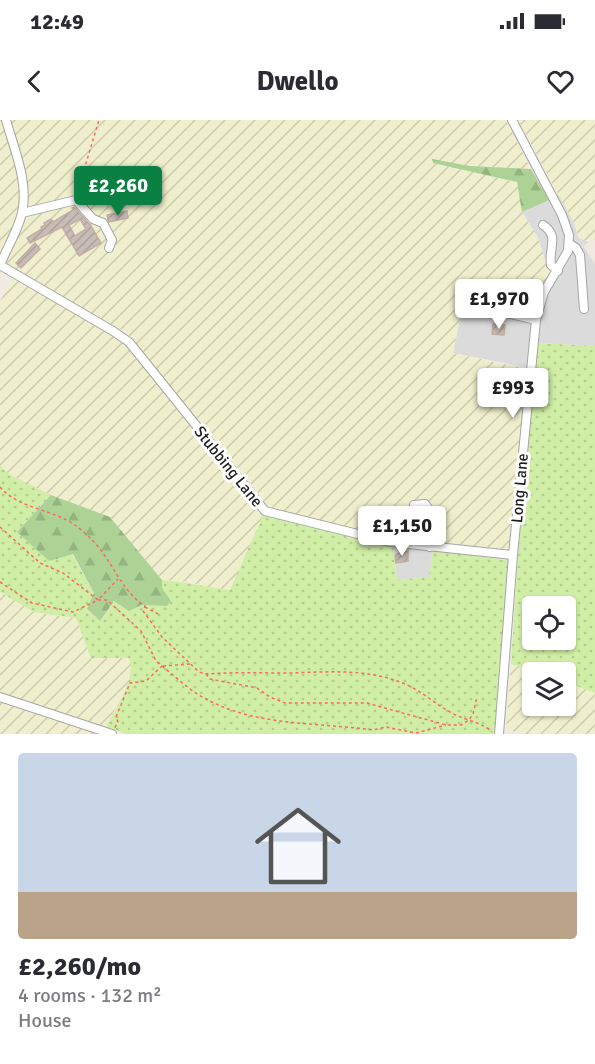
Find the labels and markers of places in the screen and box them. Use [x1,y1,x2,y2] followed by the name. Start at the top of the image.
[69,166,167,217] pin: £2,260
[450,279,548,330] pin: £1,970
[477,368,549,419] pin: £993
[353,506,451,557] pin: £1,150

